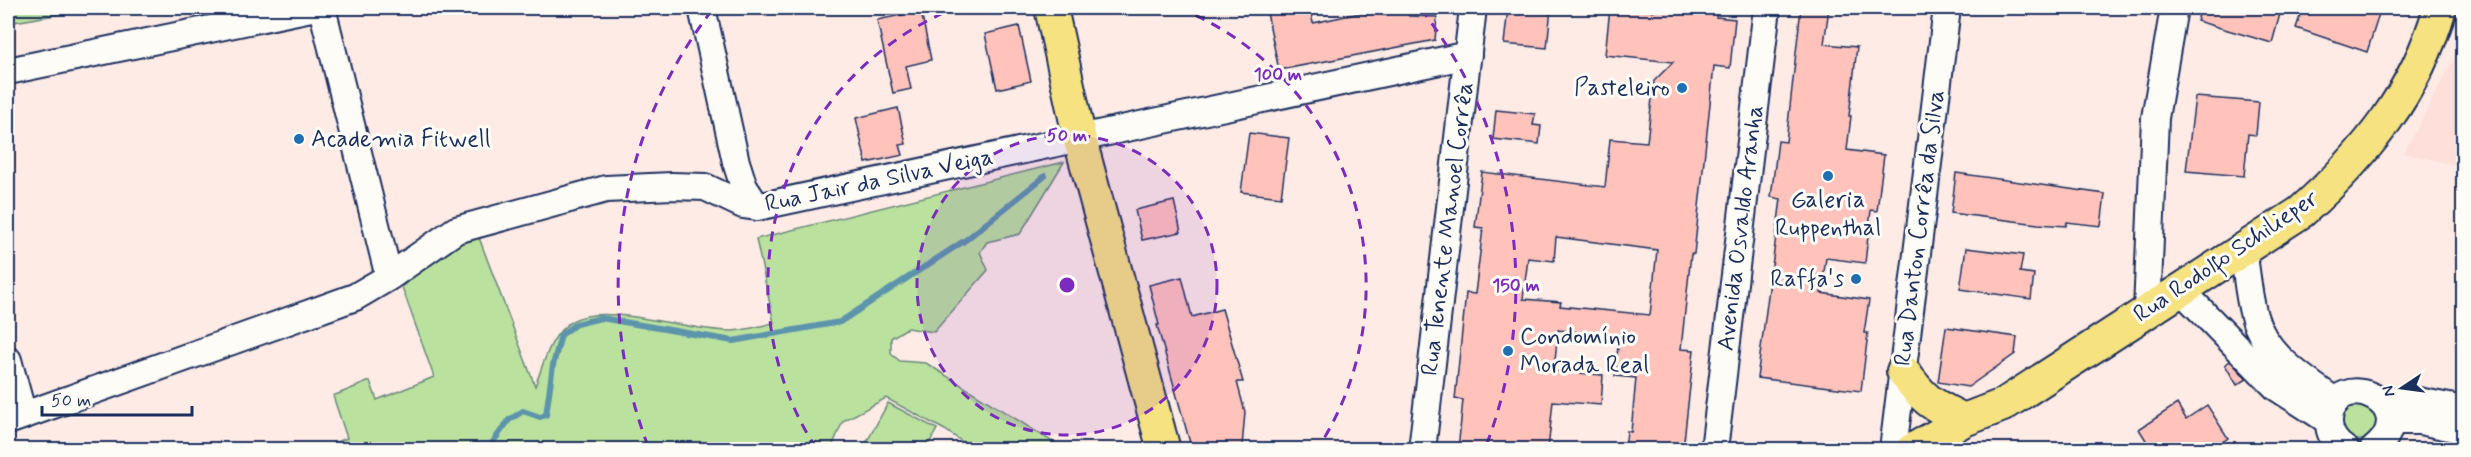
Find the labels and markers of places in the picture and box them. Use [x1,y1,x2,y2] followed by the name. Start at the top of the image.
[1574,73,1670,104] place label: Pasteleiro
[1675,81,1689,95] marker: Pasteleiro
[311,124,491,155] place label: Academia Fitwell
[292,132,306,146] marker: Academia Fitwell
[1821,169,1835,183] marker: Galeria Ruppenthal
[1775,185,1881,244] place label: Galeria Ruppenthal
[1770,264,1844,295] place label: Raffa's
[1849,272,1863,286] marker: Raffa's
[1057,275,1077,295] centre of rings
[1520,322,1649,381] place label: Condomínio Morada Real
[1501,344,1515,358] marker: Condomínio Morada Real

